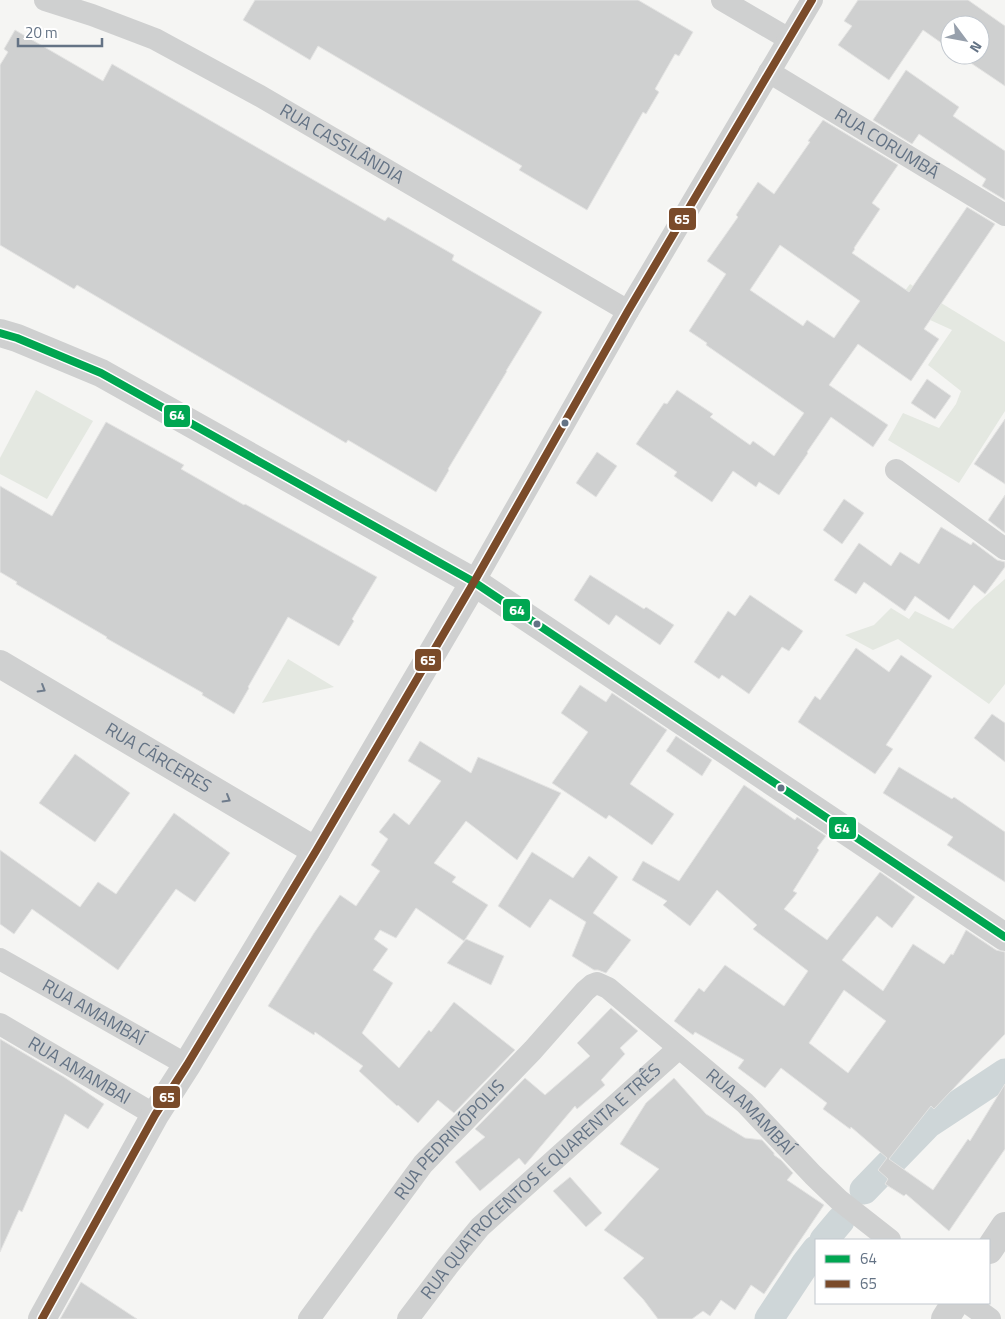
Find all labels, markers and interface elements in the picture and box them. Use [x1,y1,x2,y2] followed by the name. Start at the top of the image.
[18,15,101,47] scale bar
[940,15,990,65] north arrow
[25,21,58,44] text: 20 m
[965,37,988,57] text: N
[275,96,410,190] street label: RUA CASSILÂNDIA
[830,101,945,185] street label: RUA CORUMBÁ
[668,207,697,231] line badge: 65
[674,208,690,229] text: 65
[163,404,191,428] line badge: 64
[169,404,185,425] text: 64
[560,418,570,428] unlabelled marker
[502,598,531,622] line badge: 64
[509,599,525,620] text: 64
[532,619,542,629] unlabelled marker
[414,648,442,672] line badge: 65
[420,649,436,670] text: 65
[36,682,45,692] one-way arrow
[100,715,217,799] street label: RUA CÁRCERES
[776,783,786,793] unlabelled marker
[221,792,230,802] one-way arrow
[828,816,857,840] line badge: 64
[834,817,850,838] text: 64
[37,972,151,1052] street label: RUA AMAMBAÍ
[23,1029,136,1111] street label: RUA AMAMBAI
[414,1057,667,1305] street label: RUA QUATROCENTOS E QUARENTA E TRÊS
[700,1062,802,1161] street label: RUA AMAMBAÍ
[387,1073,511,1205] street label: RUA PEDRINÓPOLIS
[152,1085,181,1109] line badge: 65
[159,1086,175,1107] text: 65
[815,1239,990,1304] legend
[860,1247,877,1270] text: 64
[860,1272,877,1295] text: 65

